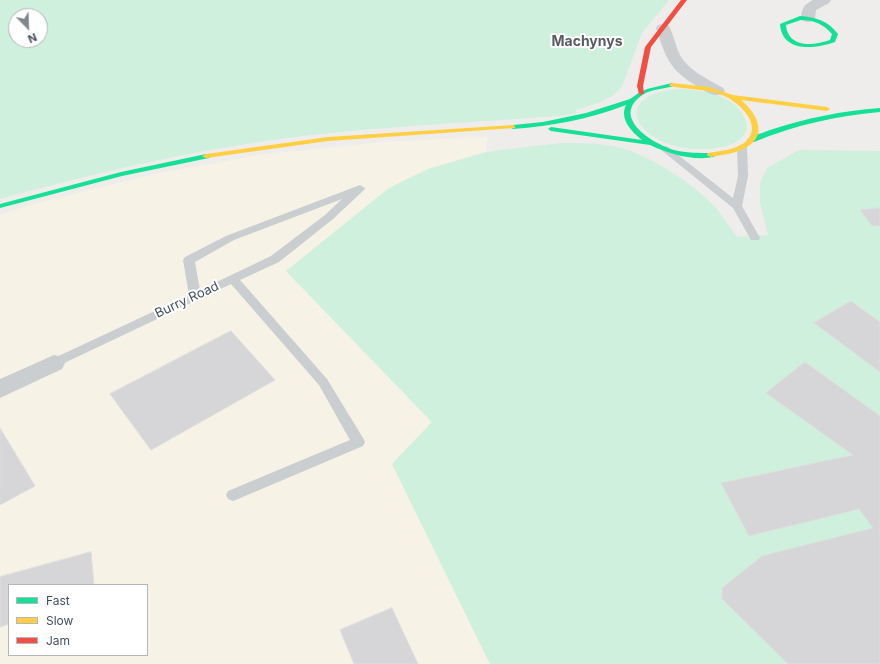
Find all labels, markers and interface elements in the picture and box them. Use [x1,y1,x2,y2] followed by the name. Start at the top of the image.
[8,8,48,48] north arrow
[26,30,39,46] text: N
[551,34,623,50] district label: Machynys
[153,278,221,322] street label: Burry Road
[8,584,148,656] legend
[46,593,70,608] text: Fast
[46,613,73,628] text: Slow
[46,633,70,648] text: Jam

